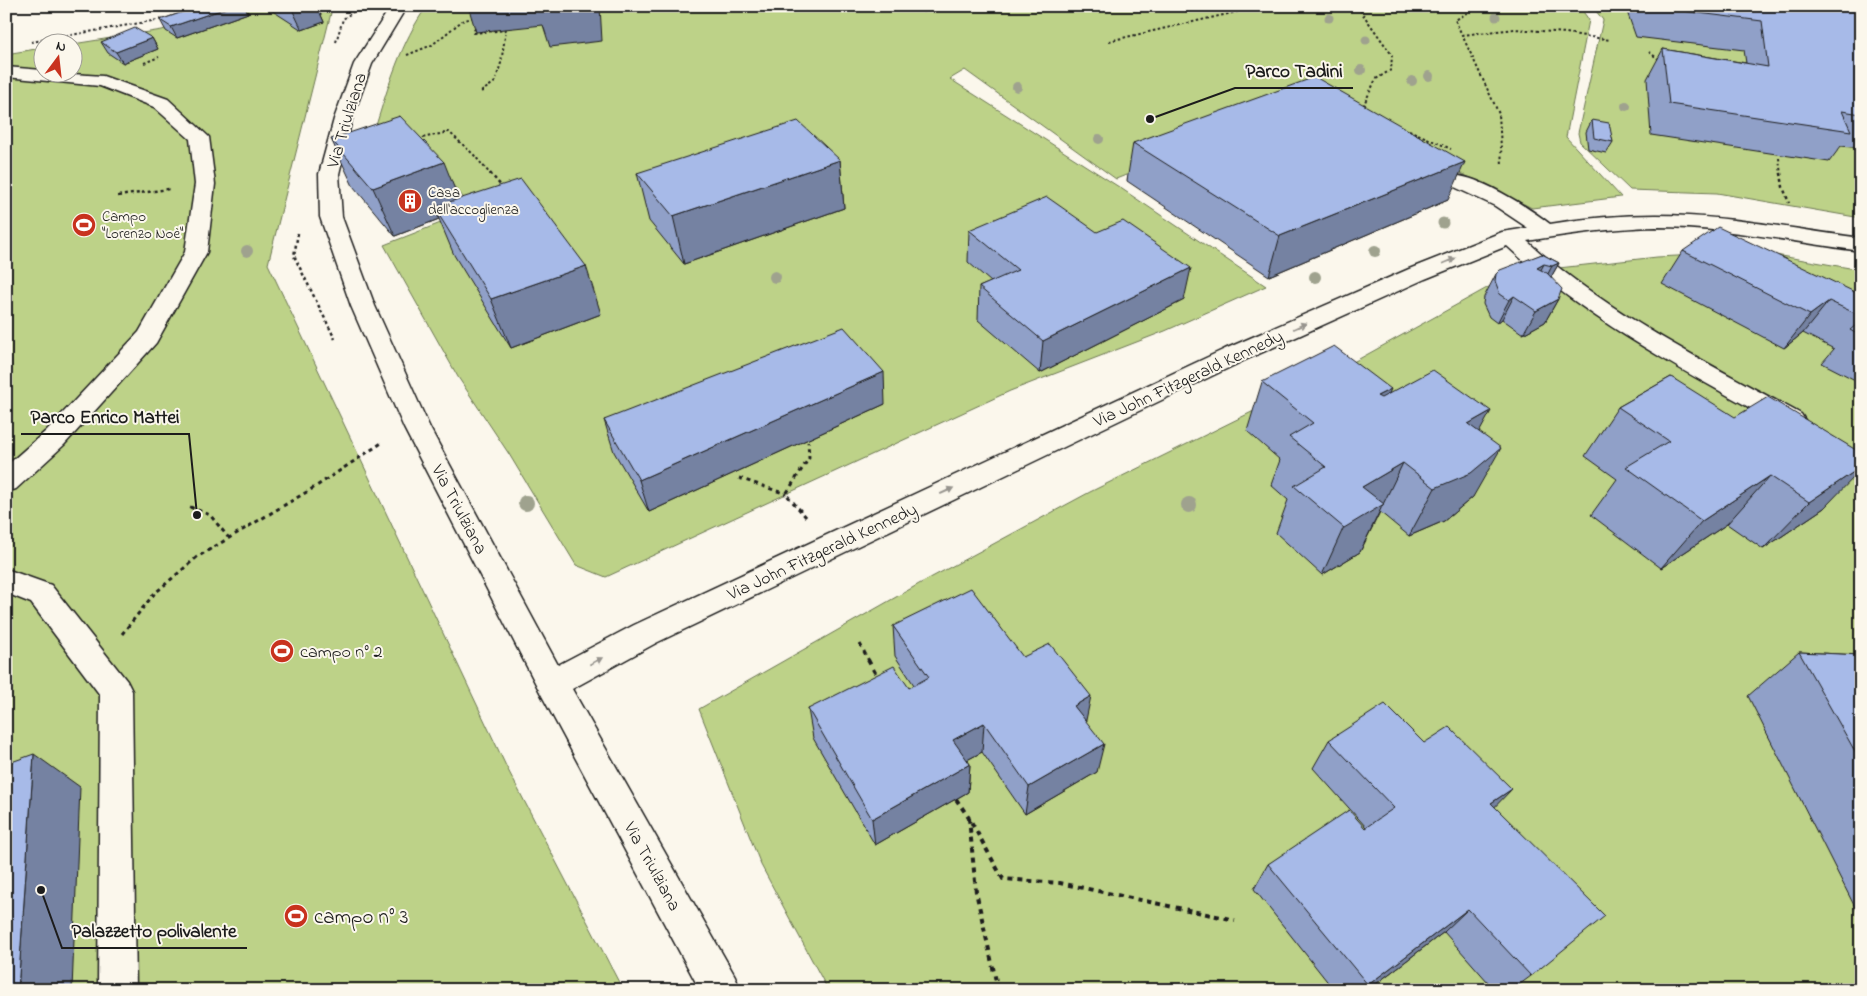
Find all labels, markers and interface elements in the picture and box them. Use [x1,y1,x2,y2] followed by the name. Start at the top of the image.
[32,32,82,82] north arrow
[54,36,68,58] text: N
[1235,54,1353,88] callout: Parco Tadini
[1245,59,1343,86] text: Parco Tadini
[321,70,375,172] street label: Via Triulziana
[428,182,519,222] place label: Casa dell'accoglienza
[397,188,423,214] building icon: Casa dell'accoglienza
[102,206,184,245] place label: Campo "Lorenzo Noè"
[71,212,97,238] sports icon: Campo "Lorenzo Noè"
[1442,256,1456,264] one-way arrow
[1293,321,1307,329] one-way arrow
[1089,324,1288,437] street label: Via John Fitzgerald Kennedy
[21,400,189,434] callout: Parco Enrico Mattei
[31,405,179,432] text: Parco Enrico Mattei
[423,460,493,559] street label: Via Triulziana
[940,487,954,495] one-way arrow
[723,497,922,610] street label: Via John Fitzgerald Kennedy
[269,638,295,664] sports icon: campo n° 2
[300,640,383,666] place label: campo n° 2
[588,657,603,665] one-way arrow
[616,817,686,916] street label: Via Triulziana
[283,903,309,929] sports icon: campo n° 3
[314,903,408,933] place label: campo n° 3
[62,914,247,948] callout: Palazzetto polivalente
[71,919,237,946] text: Palazzetto polivalente

